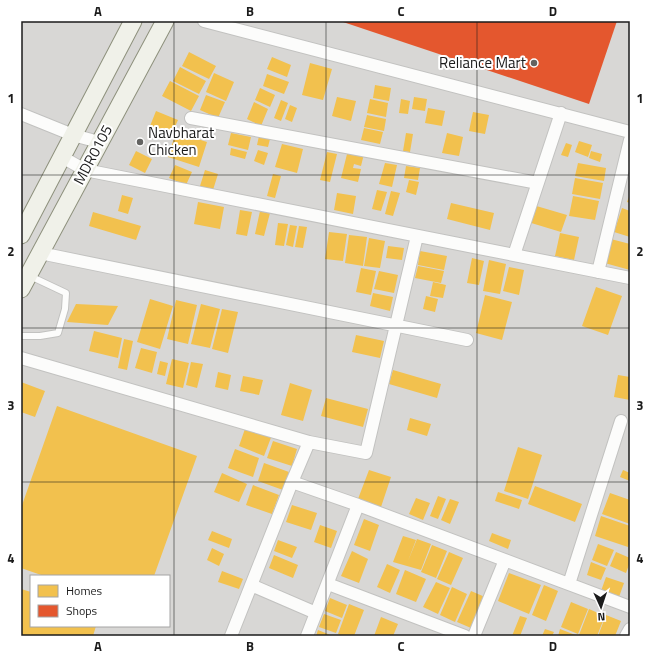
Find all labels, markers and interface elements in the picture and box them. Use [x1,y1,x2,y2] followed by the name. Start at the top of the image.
[94,1,102,21] text: A
[246,1,254,21] text: B
[397,1,405,21] text: C
[549,1,557,21] text: D
[439,51,527,74] place label: Reliance Mart
[529,58,539,68] marker: Reliance Mart
[7,88,15,108] text: 1
[636,88,644,108] text: 1
[67,121,118,189] street label: MDR0105
[148,121,215,161] place label: Navbharat Chicken
[135,137,145,147] marker: Navbharat Chicken
[7,241,15,261] text: 2
[636,241,644,261] text: 2
[7,395,15,415] text: 3
[636,395,644,415] text: 3
[7,548,15,568] text: 4
[636,548,644,568] text: 4
[30,575,170,627] legend
[66,581,102,600] text: Homes
[581,587,621,627] north arrow
[66,601,98,620] text: Shops
[597,609,606,625] text: N
[94,636,102,656] text: A
[246,636,254,656] text: B
[397,636,405,656] text: C
[549,636,557,656] text: D

